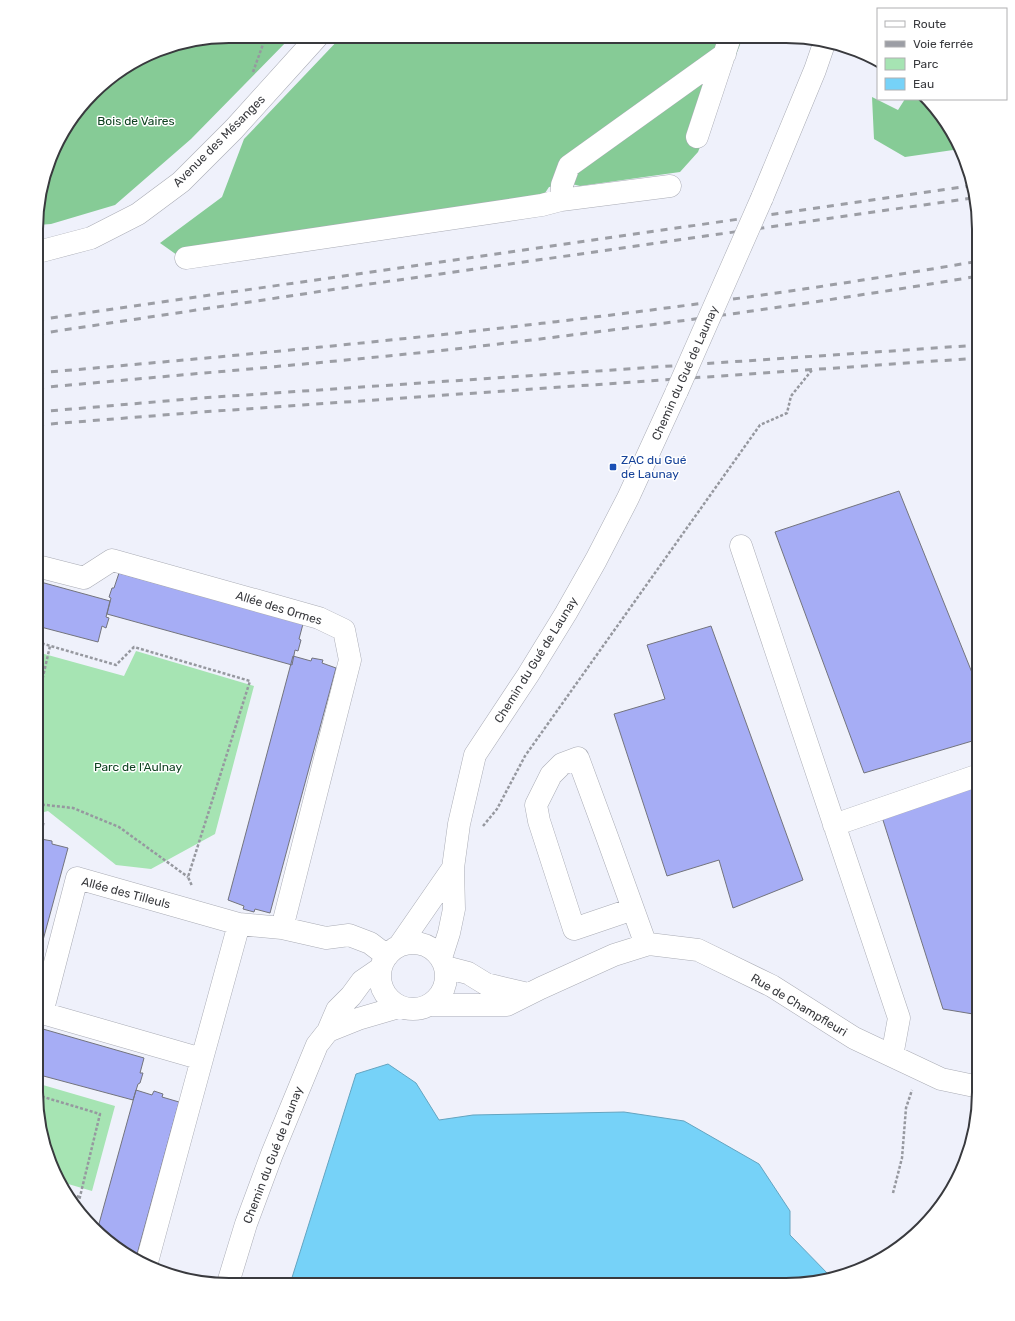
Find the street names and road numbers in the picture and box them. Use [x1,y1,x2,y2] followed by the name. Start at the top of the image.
[170,92,268,190] street label: Avenue des Mésanges
[649,303,721,443] street label: Chemin du Gué de Launay
[234,588,324,628] street label: Allée des Ormes
[491,594,581,726] street label: Chemin du Gué de Launay
[80,874,172,912] street label: Allée des Tilleuls
[748,971,850,1039] street label: Rue de Champfleuri
[240,1084,306,1226] street label: Chemin du Gué de Launay

